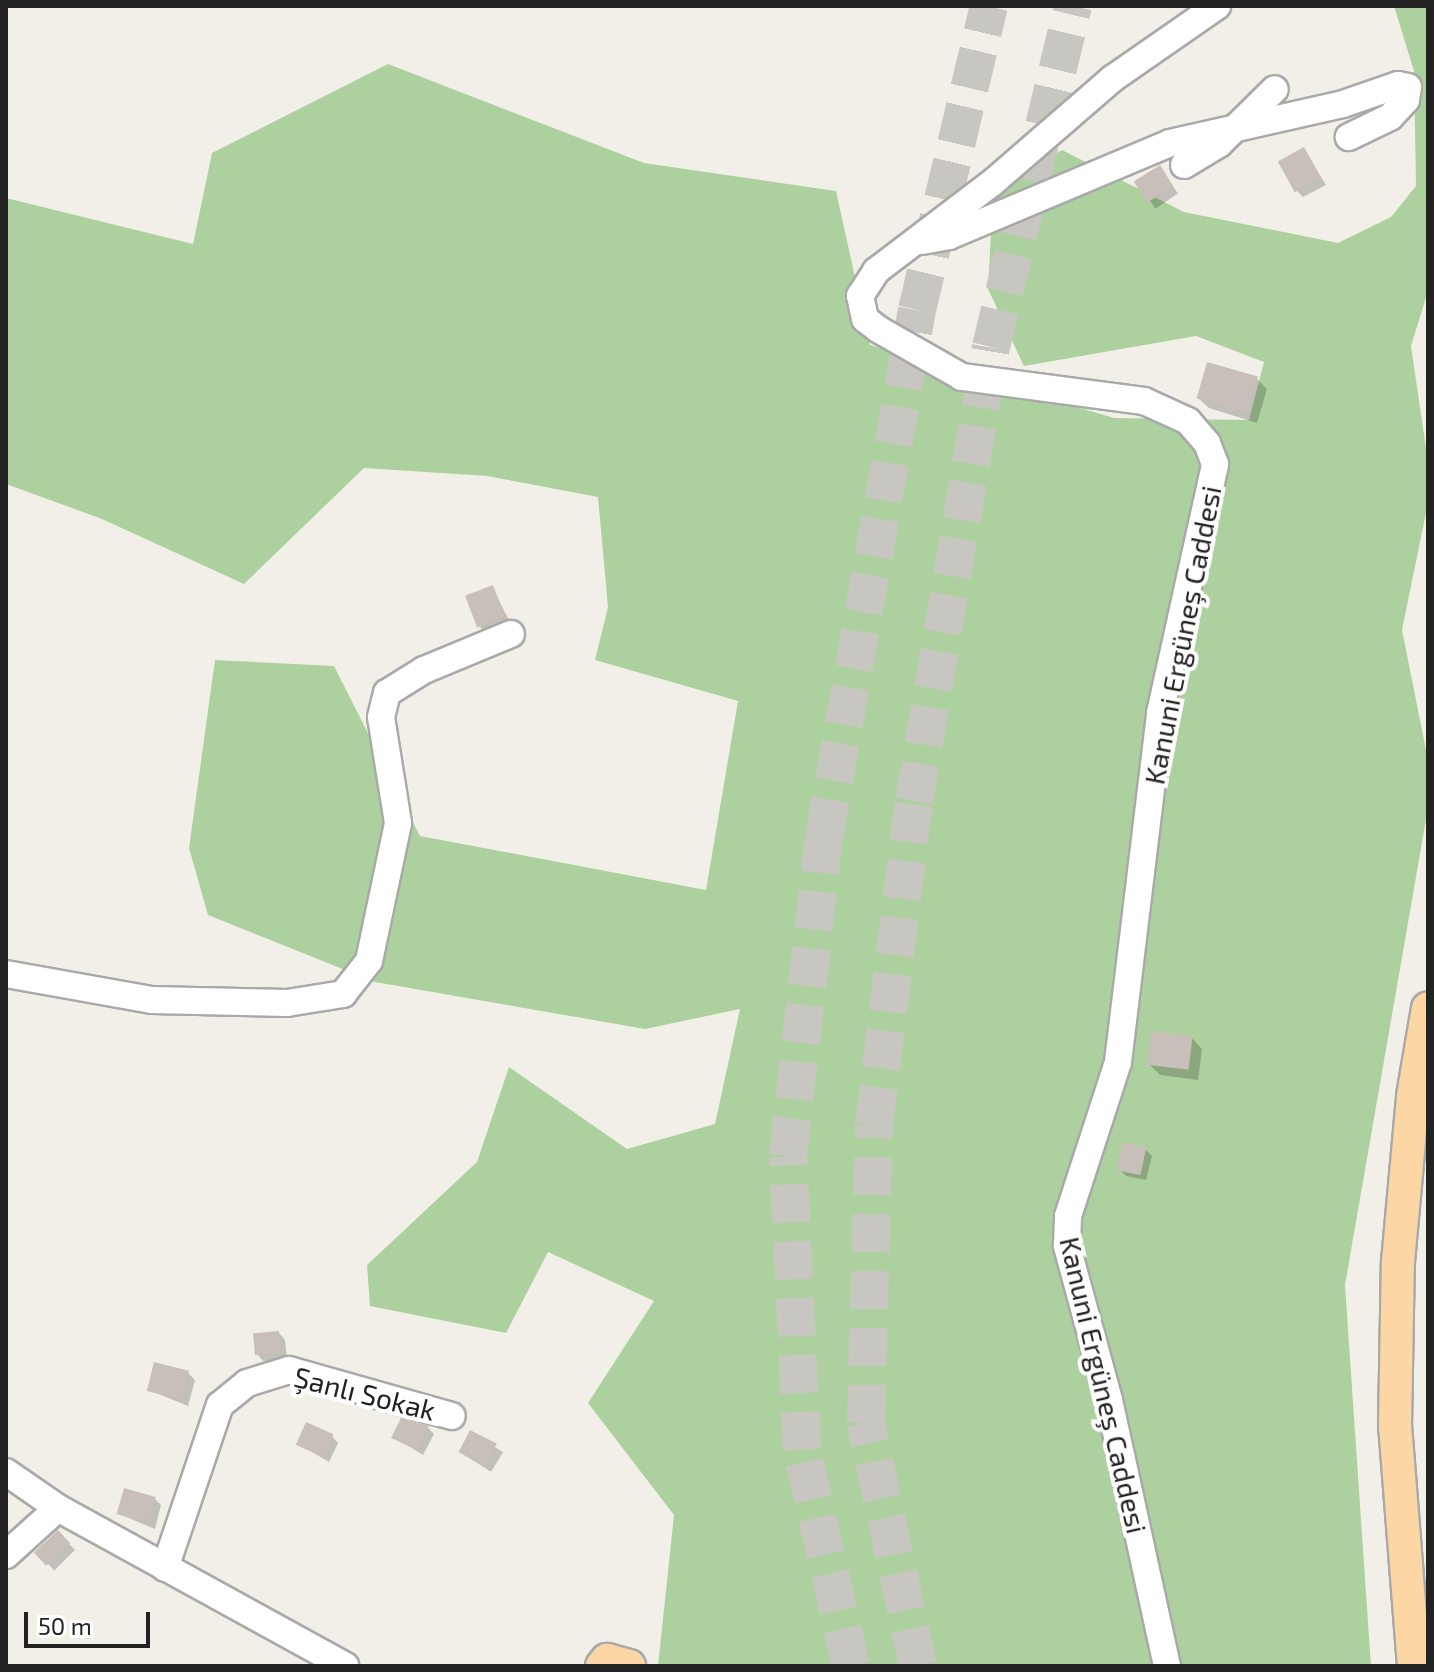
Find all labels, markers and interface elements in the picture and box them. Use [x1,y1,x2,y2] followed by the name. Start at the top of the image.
[1137,483,1227,787] street label: Kanuni Ergüneş Caddesi
[1054,1233,1154,1537] street label: Kanuni Ergüneş Caddesi
[291,1359,439,1427] street label: Şanlı Sokak
[28,1596,154,1646] scale bar
[38,1611,92,1640] text: 50 m

